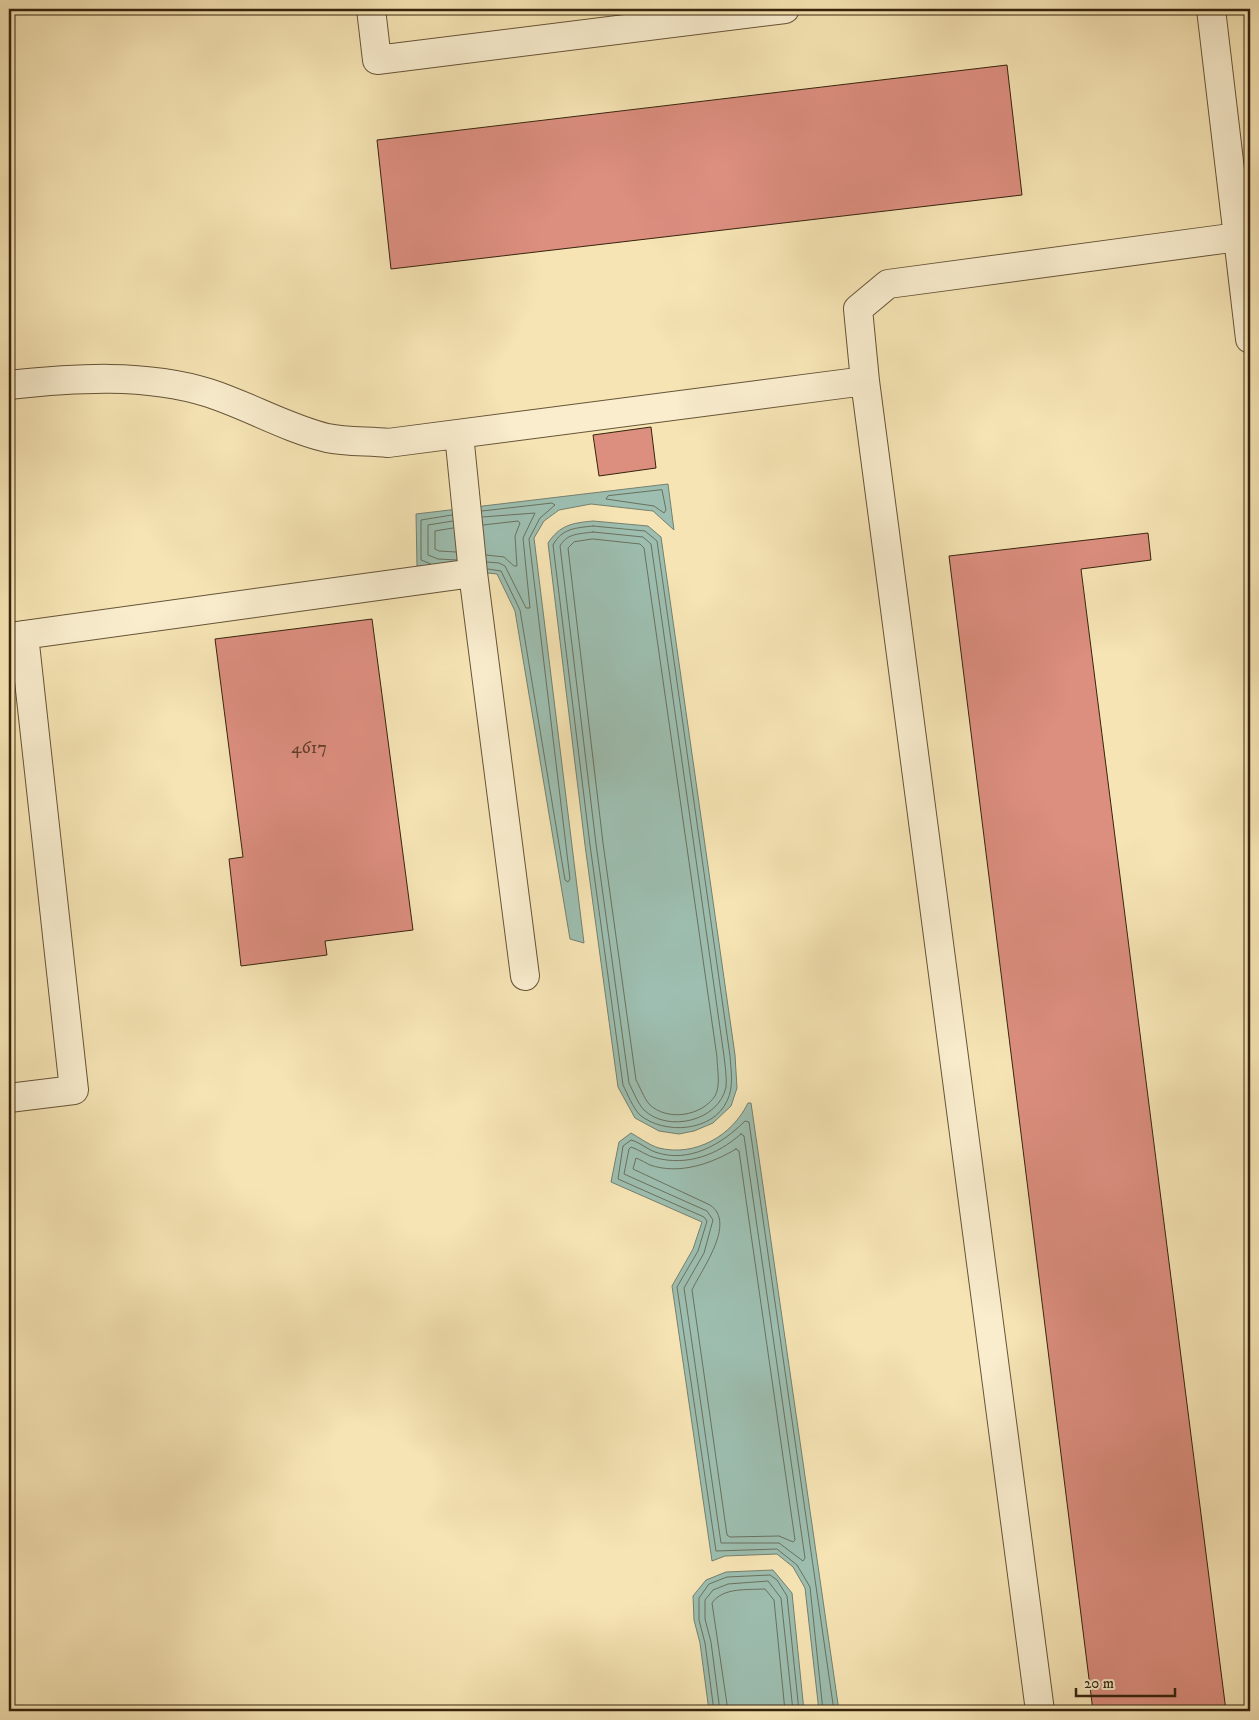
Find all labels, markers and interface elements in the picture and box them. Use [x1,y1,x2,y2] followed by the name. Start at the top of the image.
[291,737,327,759] house number: 4617
[1076,1665,1175,1697] scale bar
[1084,1674,1114,1693] text: 20 m

